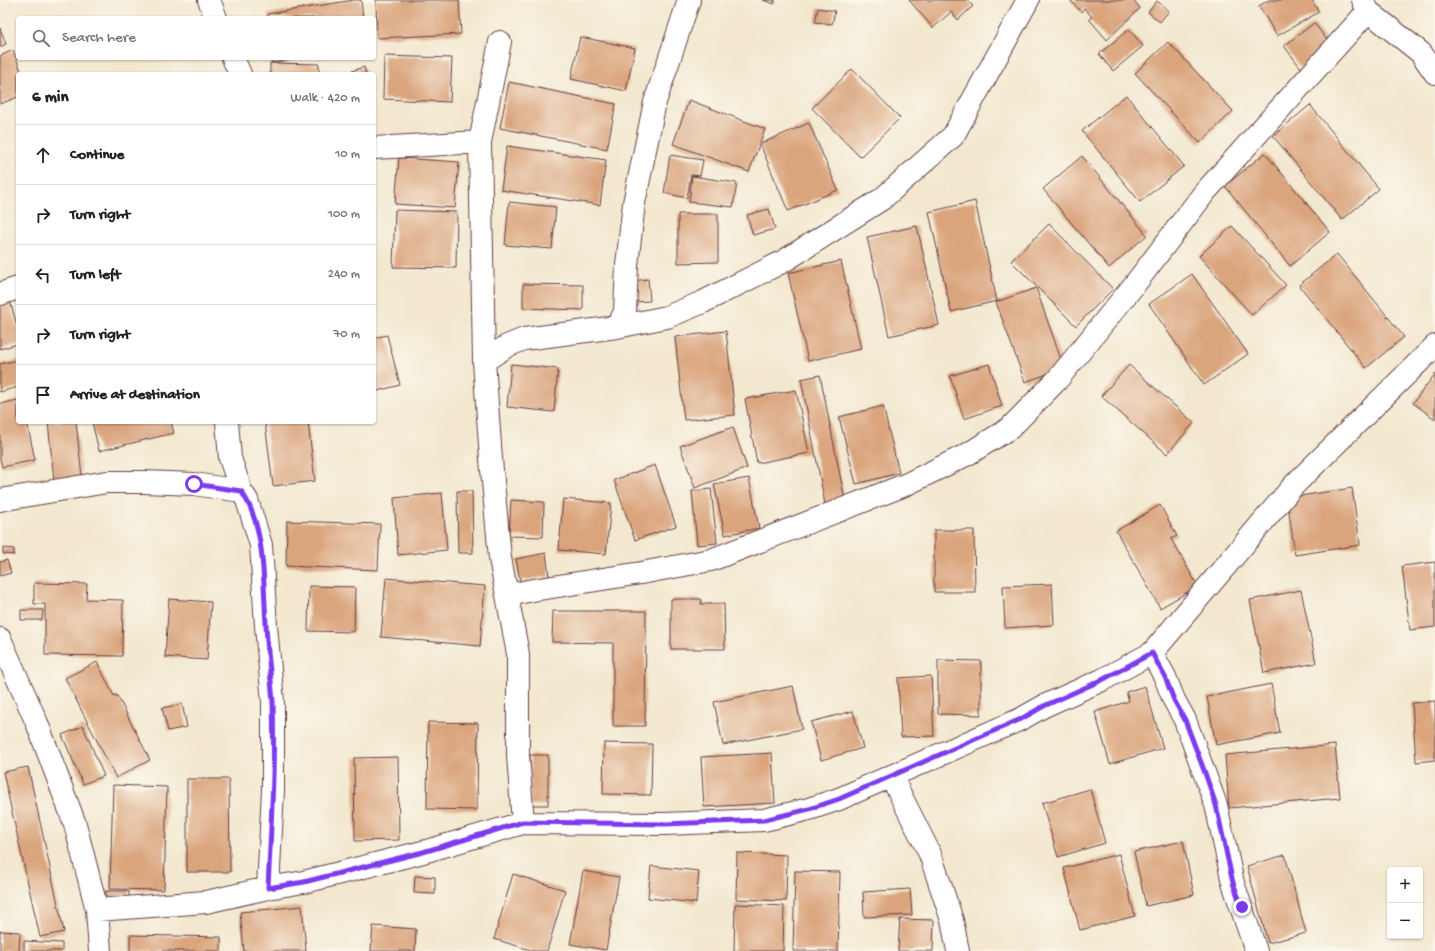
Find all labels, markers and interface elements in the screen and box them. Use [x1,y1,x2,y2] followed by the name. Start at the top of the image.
[16,16,376,60] search box
[30,27,52,49] icon: search
[62,29,136,47] text: Search here
[32,88,68,108] text: 6 min
[291,91,360,106] text: Walk · 420 m
[32,144,54,166] icon: ahead
[70,146,124,164] text: Continue
[335,147,360,162] text: 10 m
[32,204,54,226] icon: right
[70,206,130,224] text: Turn right
[328,207,360,222] text: 100 m
[32,264,54,286] icon: left
[70,266,121,284] text: Turn left
[328,267,360,282] text: 240 m
[32,324,54,346] icon: right
[70,326,130,344] text: Turn right
[334,327,360,342] text: 70 m
[32,384,54,406] icon: arrive
[70,386,200,404] text: Arrive at destination
[185,475,203,493] route start
[1387,867,1423,939] map controls
[1387,867,1423,903] button: +
[1233,898,1251,916] route end
[1387,903,1423,939] button: −

